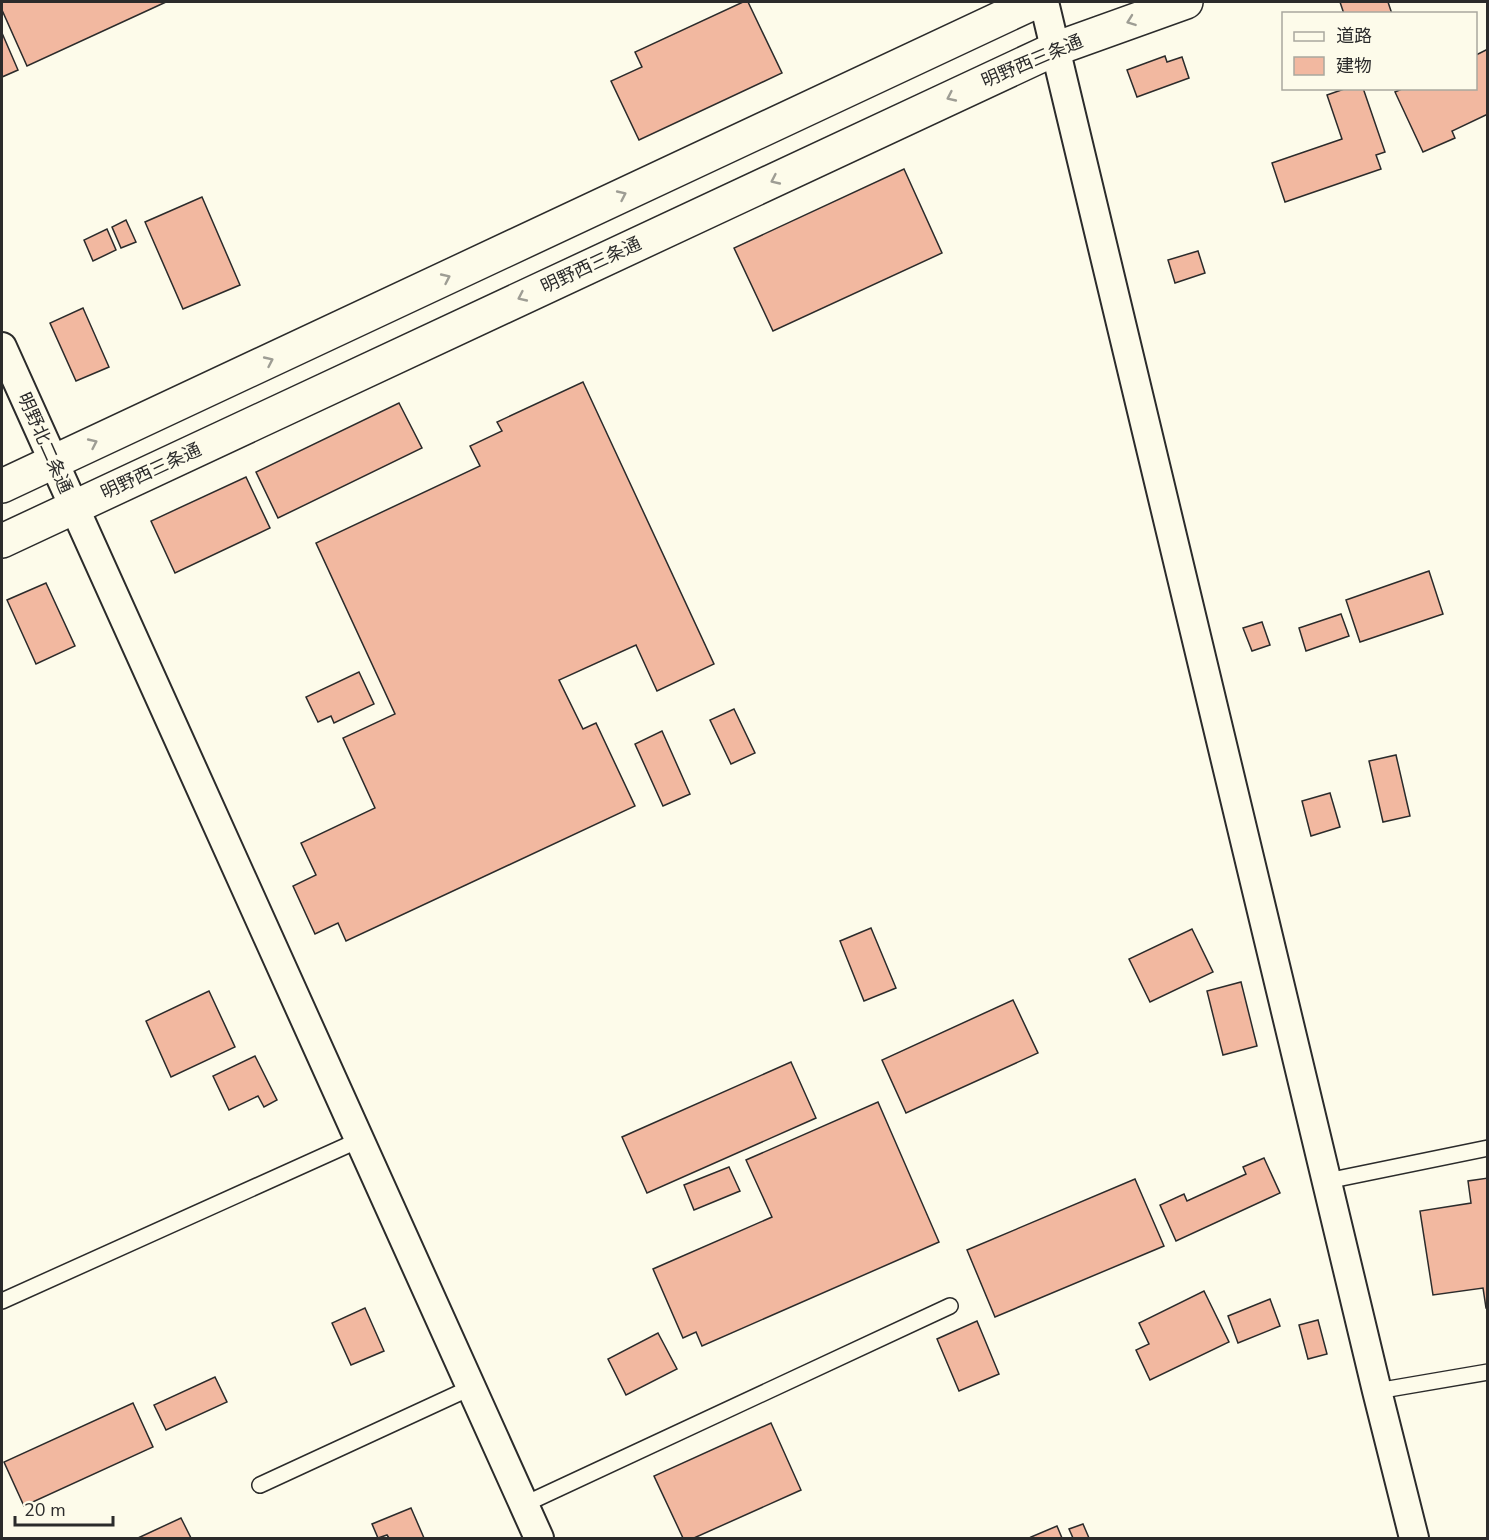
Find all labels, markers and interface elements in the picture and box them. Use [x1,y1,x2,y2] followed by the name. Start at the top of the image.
[1282,12,1477,90] legend
[1126,14,1137,27] one-way arrow
[1336,24,1372,48] text: 道路
[978,29,1086,93] street label: 明野西三条通
[1336,54,1372,78] text: 建物
[947,90,958,102] one-way arrow
[770,172,781,184] one-way arrow
[616,190,627,202] one-way arrow
[537,231,645,299] street label: 明野西三条通
[439,273,450,285] one-way arrow
[517,290,528,302] one-way arrow
[263,356,274,368] one-way arrow
[12,389,78,497] street label: 明野北二条通
[97,437,205,505] street label: 明野西三条通
[86,439,97,451] one-way arrow
[15,1489,112,1527] scale bar
[24,1498,66,1522] text: 20 m

